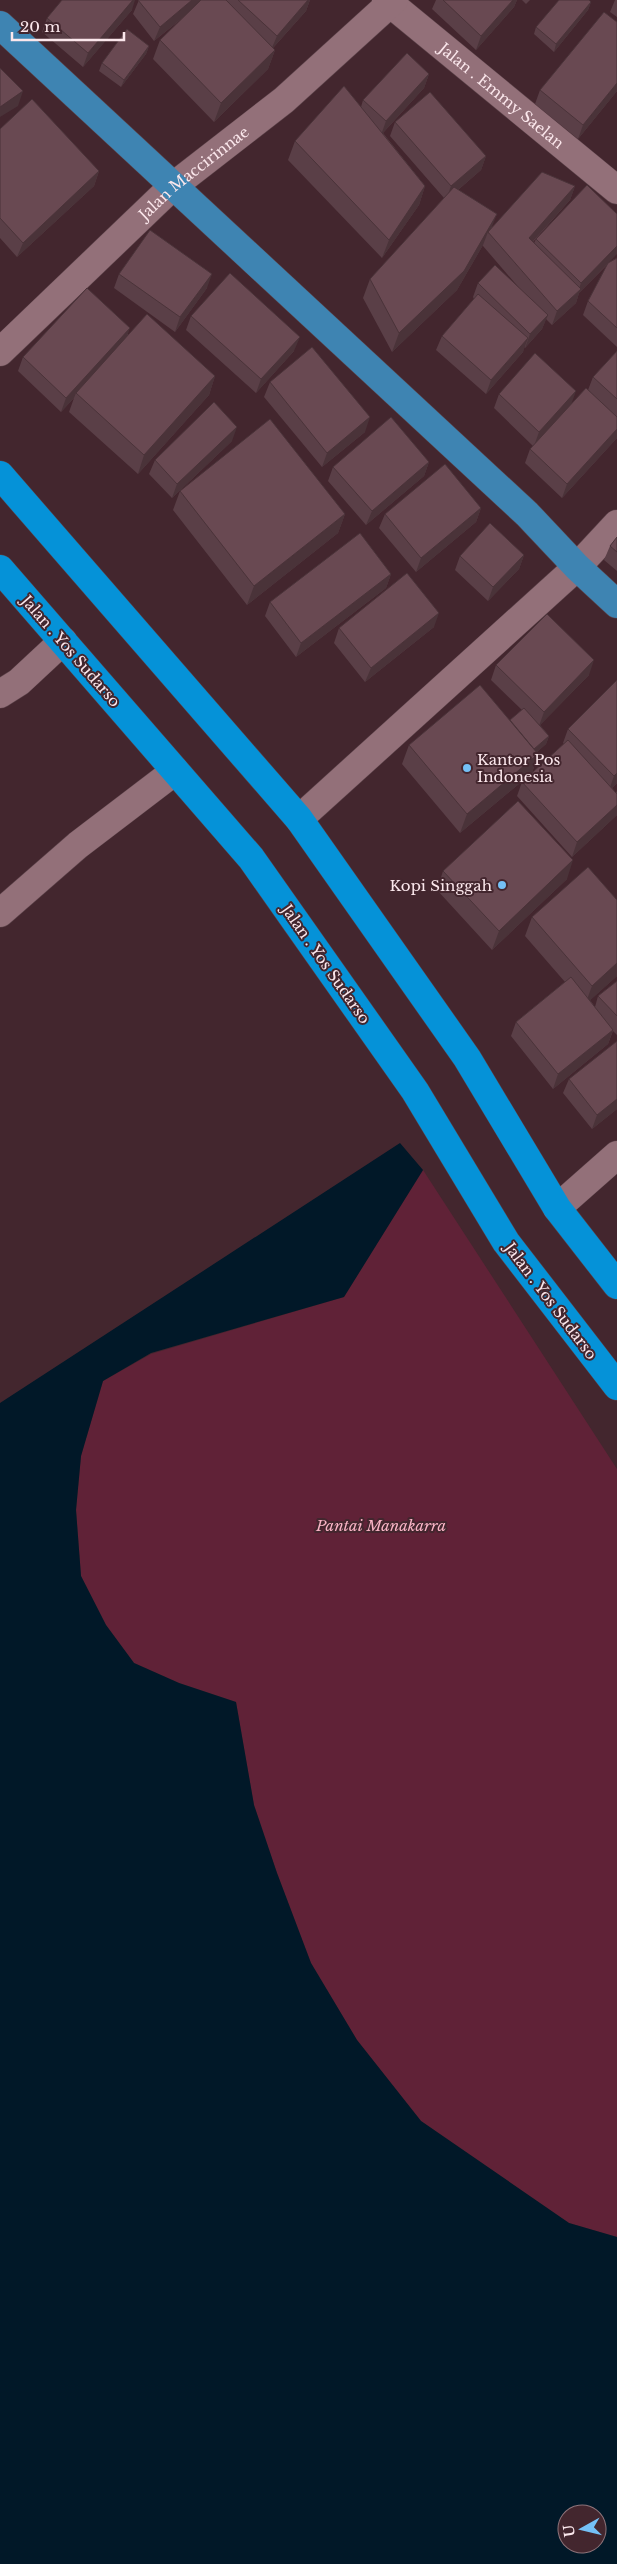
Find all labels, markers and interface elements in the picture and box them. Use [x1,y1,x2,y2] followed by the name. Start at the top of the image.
[12,10,125,42] scale bar
[20,17,60,36] text: 20 m
[434,37,568,152] street label: Jalan . Emmy Saelan
[133,122,252,225] street label: Jalan Maccirinnae
[16,590,125,711] street label: Jalan . Yos Sudarso
[477,750,561,786] place label: Kantor Pos Indonesia
[461,762,473,774] marker: Kantor Pos Indonesia
[390,876,492,895] place label: Kopi Singgah
[496,879,508,891] marker: Kopi Singgah
[276,899,374,1028] street label: Jalan . Yos Sudarso
[500,1237,601,1363] street label: Jalan . Yos Sudarso
[315,1516,446,1535] park label: Pantai Manakarra
[557,2504,607,2554] north arrow
[559,2523,579,2538] text: U

